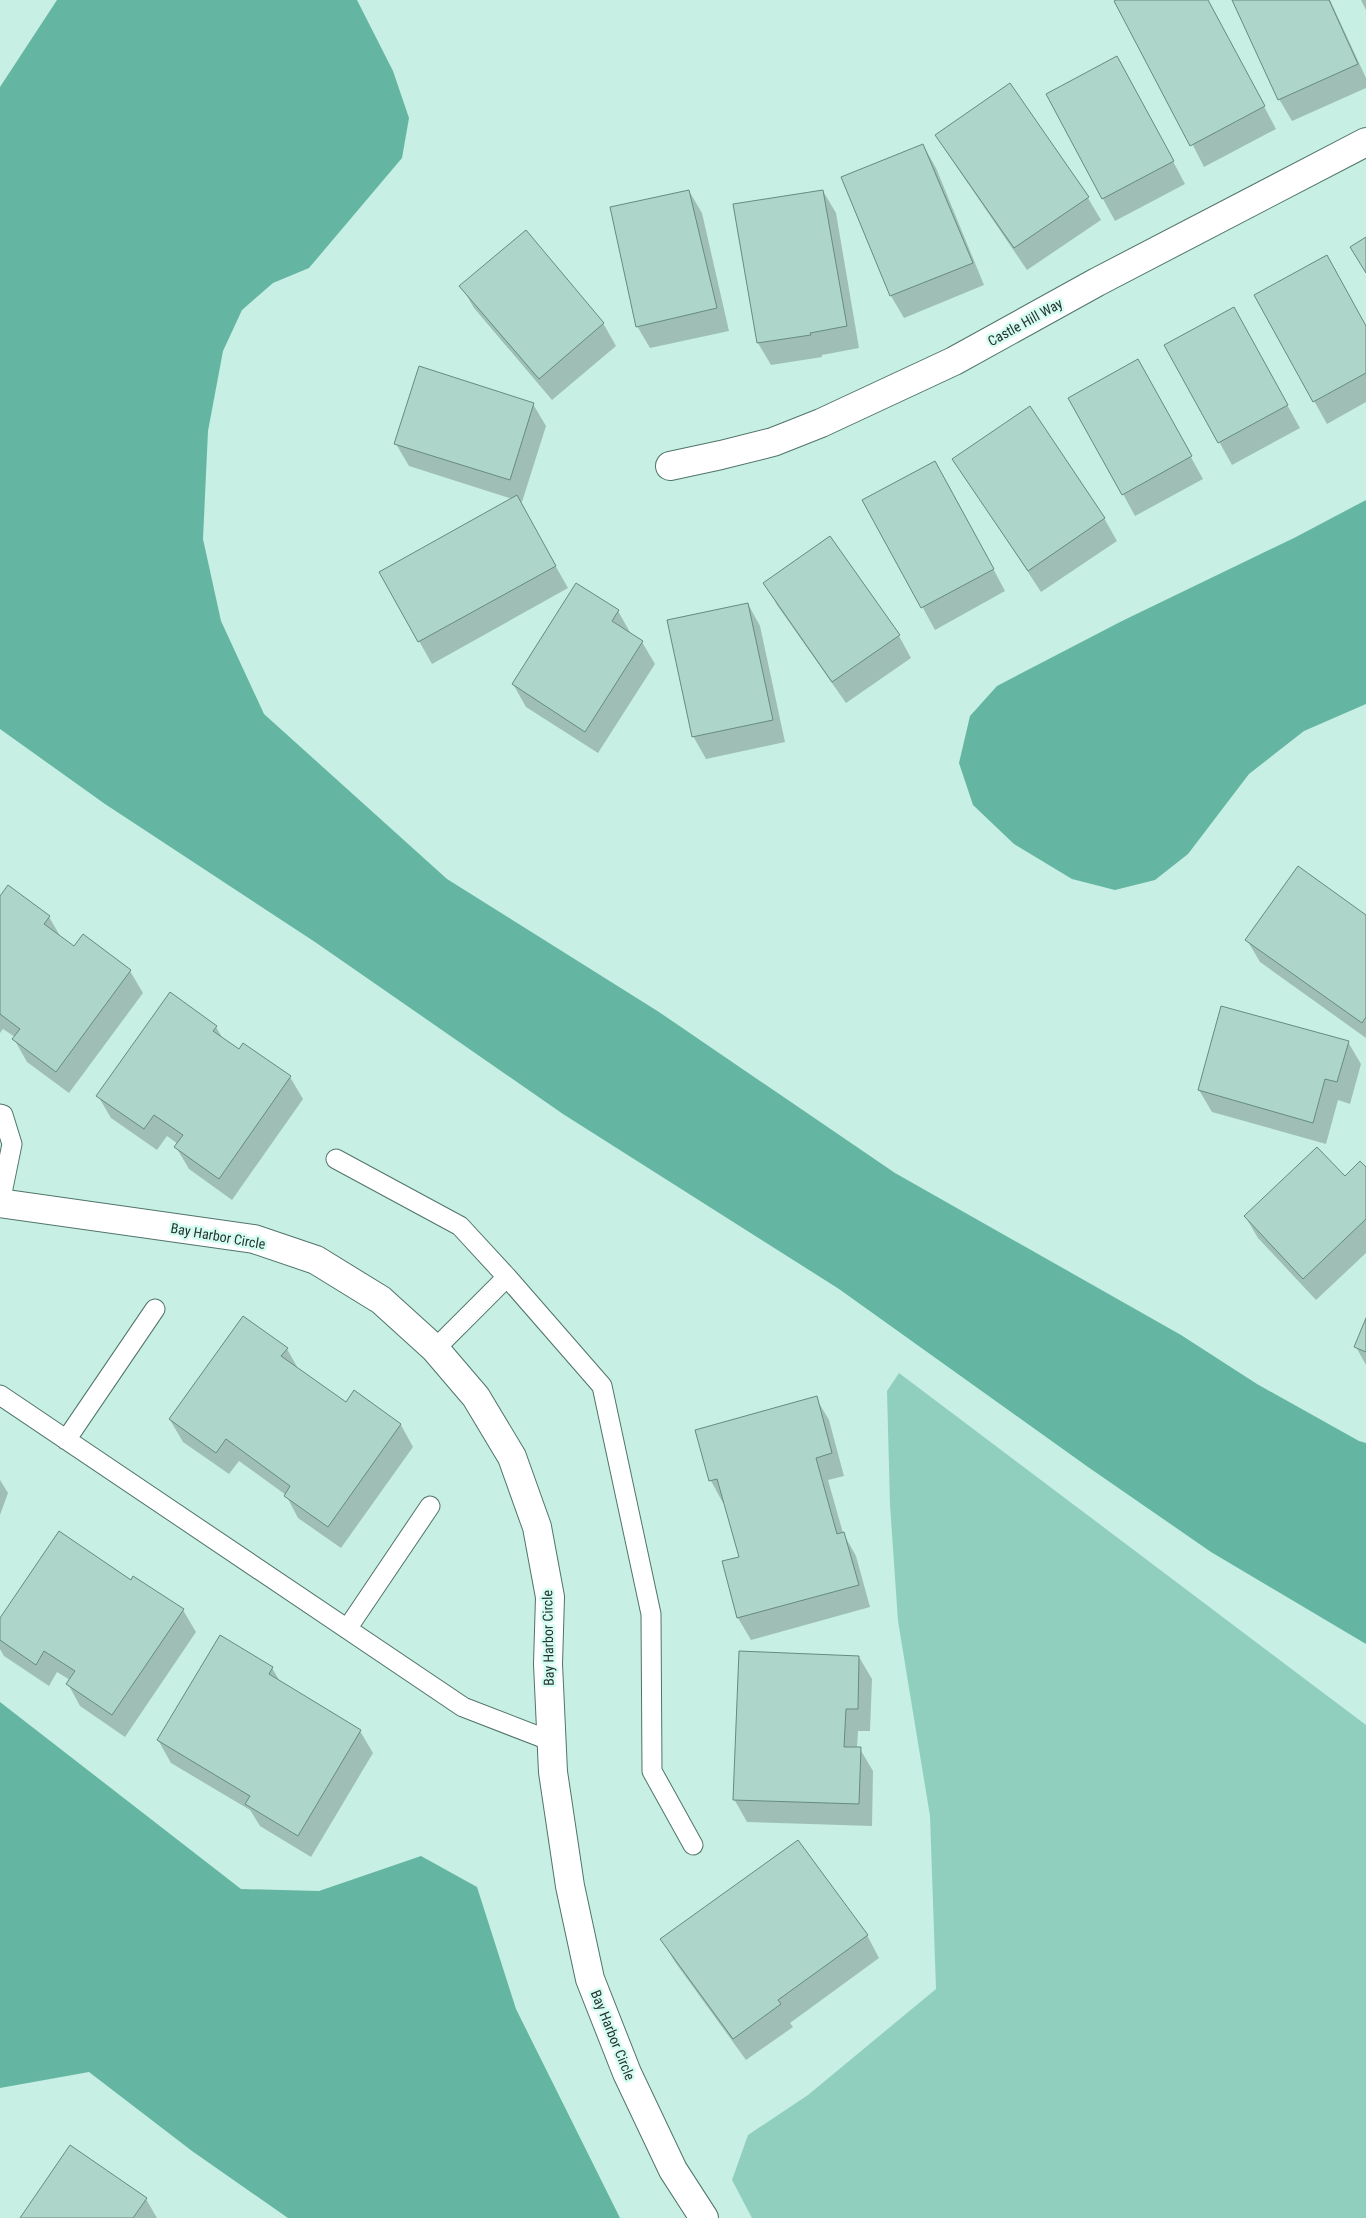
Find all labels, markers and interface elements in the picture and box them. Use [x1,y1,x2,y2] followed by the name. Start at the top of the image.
[985,295,1065,349] street label: Castle Hill Way
[169,1220,267,1252] street label: Bay Harbor Circle
[539,1589,557,1686] street label: Bay Harbor Circle
[588,1988,639,2083] street label: Bay Harbor Circle

